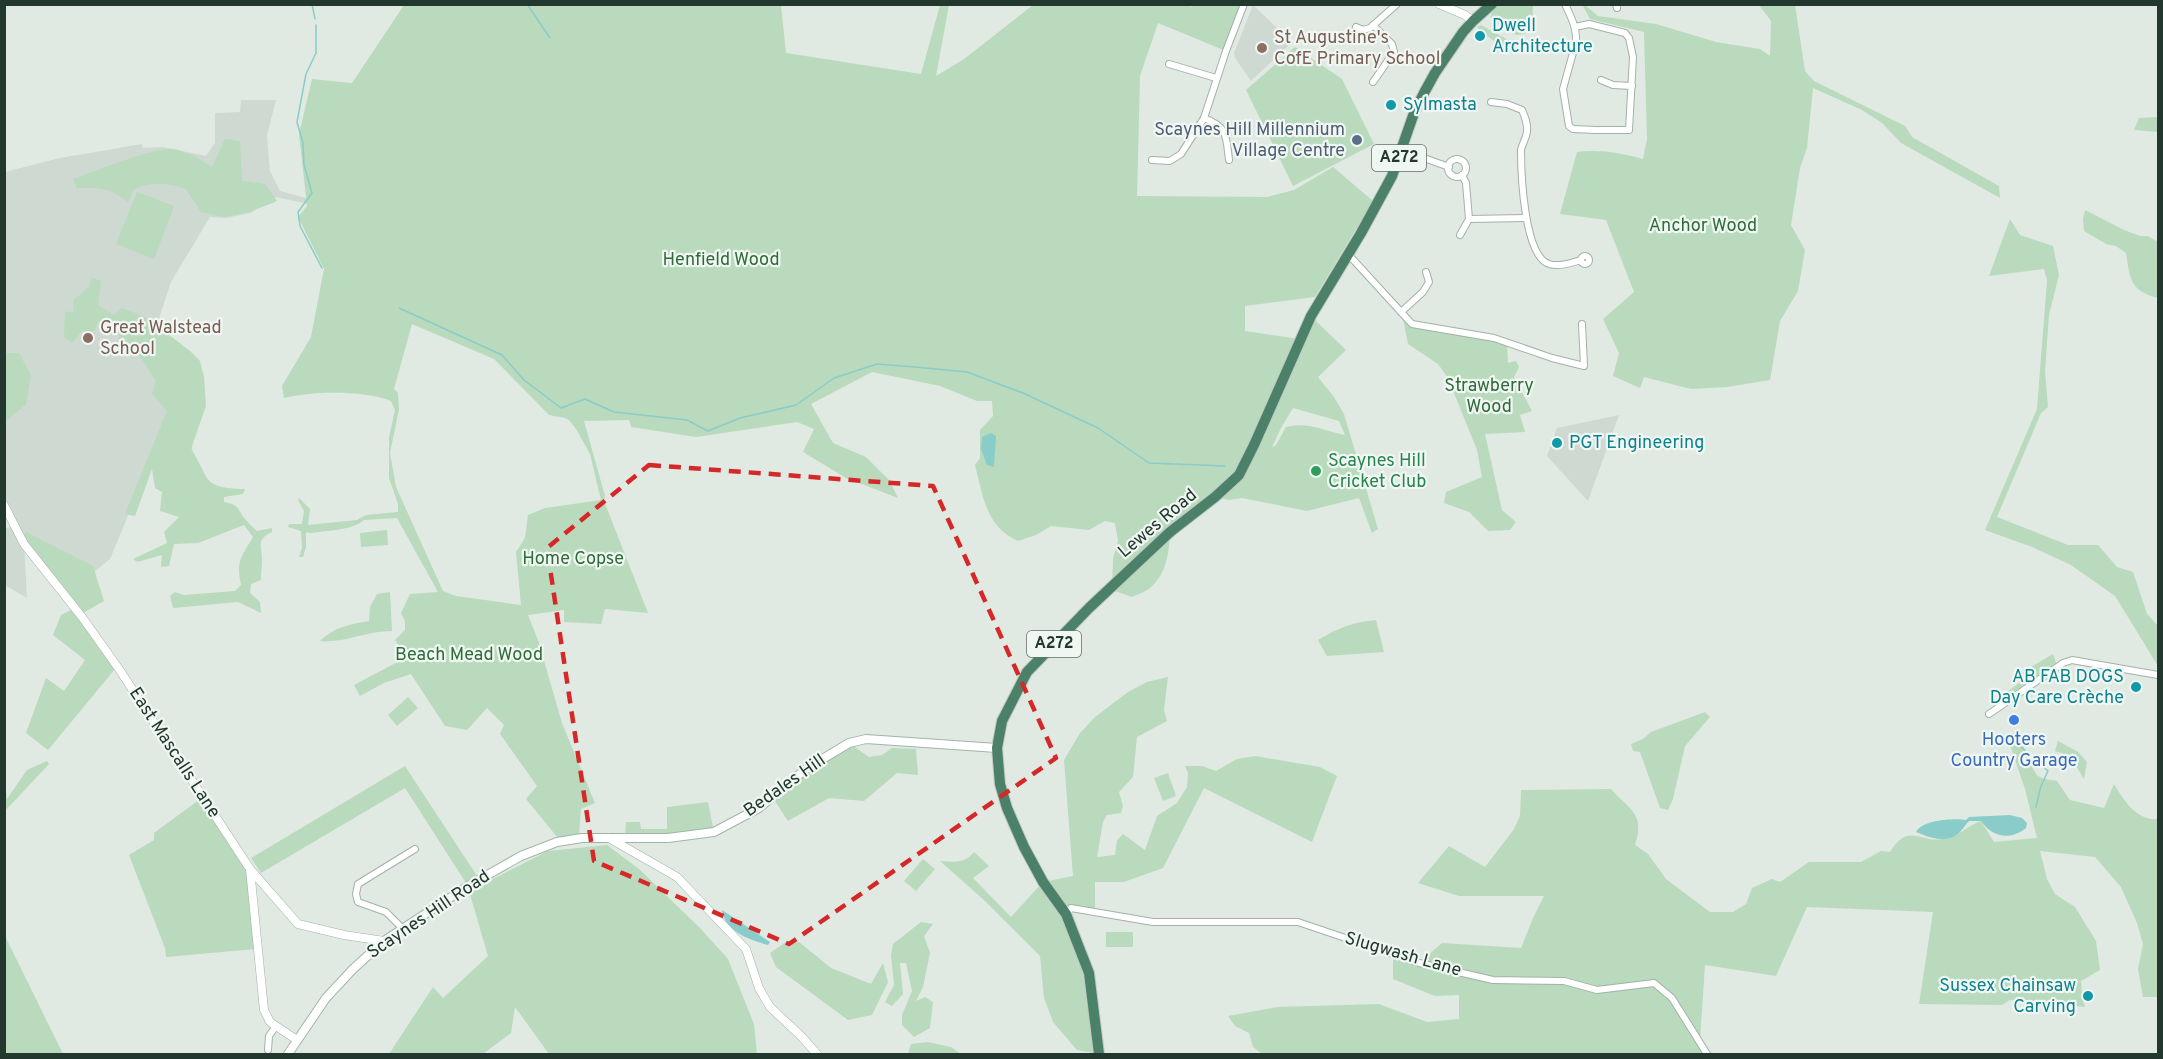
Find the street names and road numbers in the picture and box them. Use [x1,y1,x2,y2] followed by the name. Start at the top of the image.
[1372,145,1426,171] road number: A272
[1114,484,1202,564] street label: Lewes Road
[1027,631,1081,657] road number: A272
[123,683,225,823] street label: East Mascalls Lane
[739,749,831,823] street label: Bedales Hill
[363,865,495,965] street label: Scaynes Hill Road
[1342,927,1464,983] street label: Slugwash Lane

